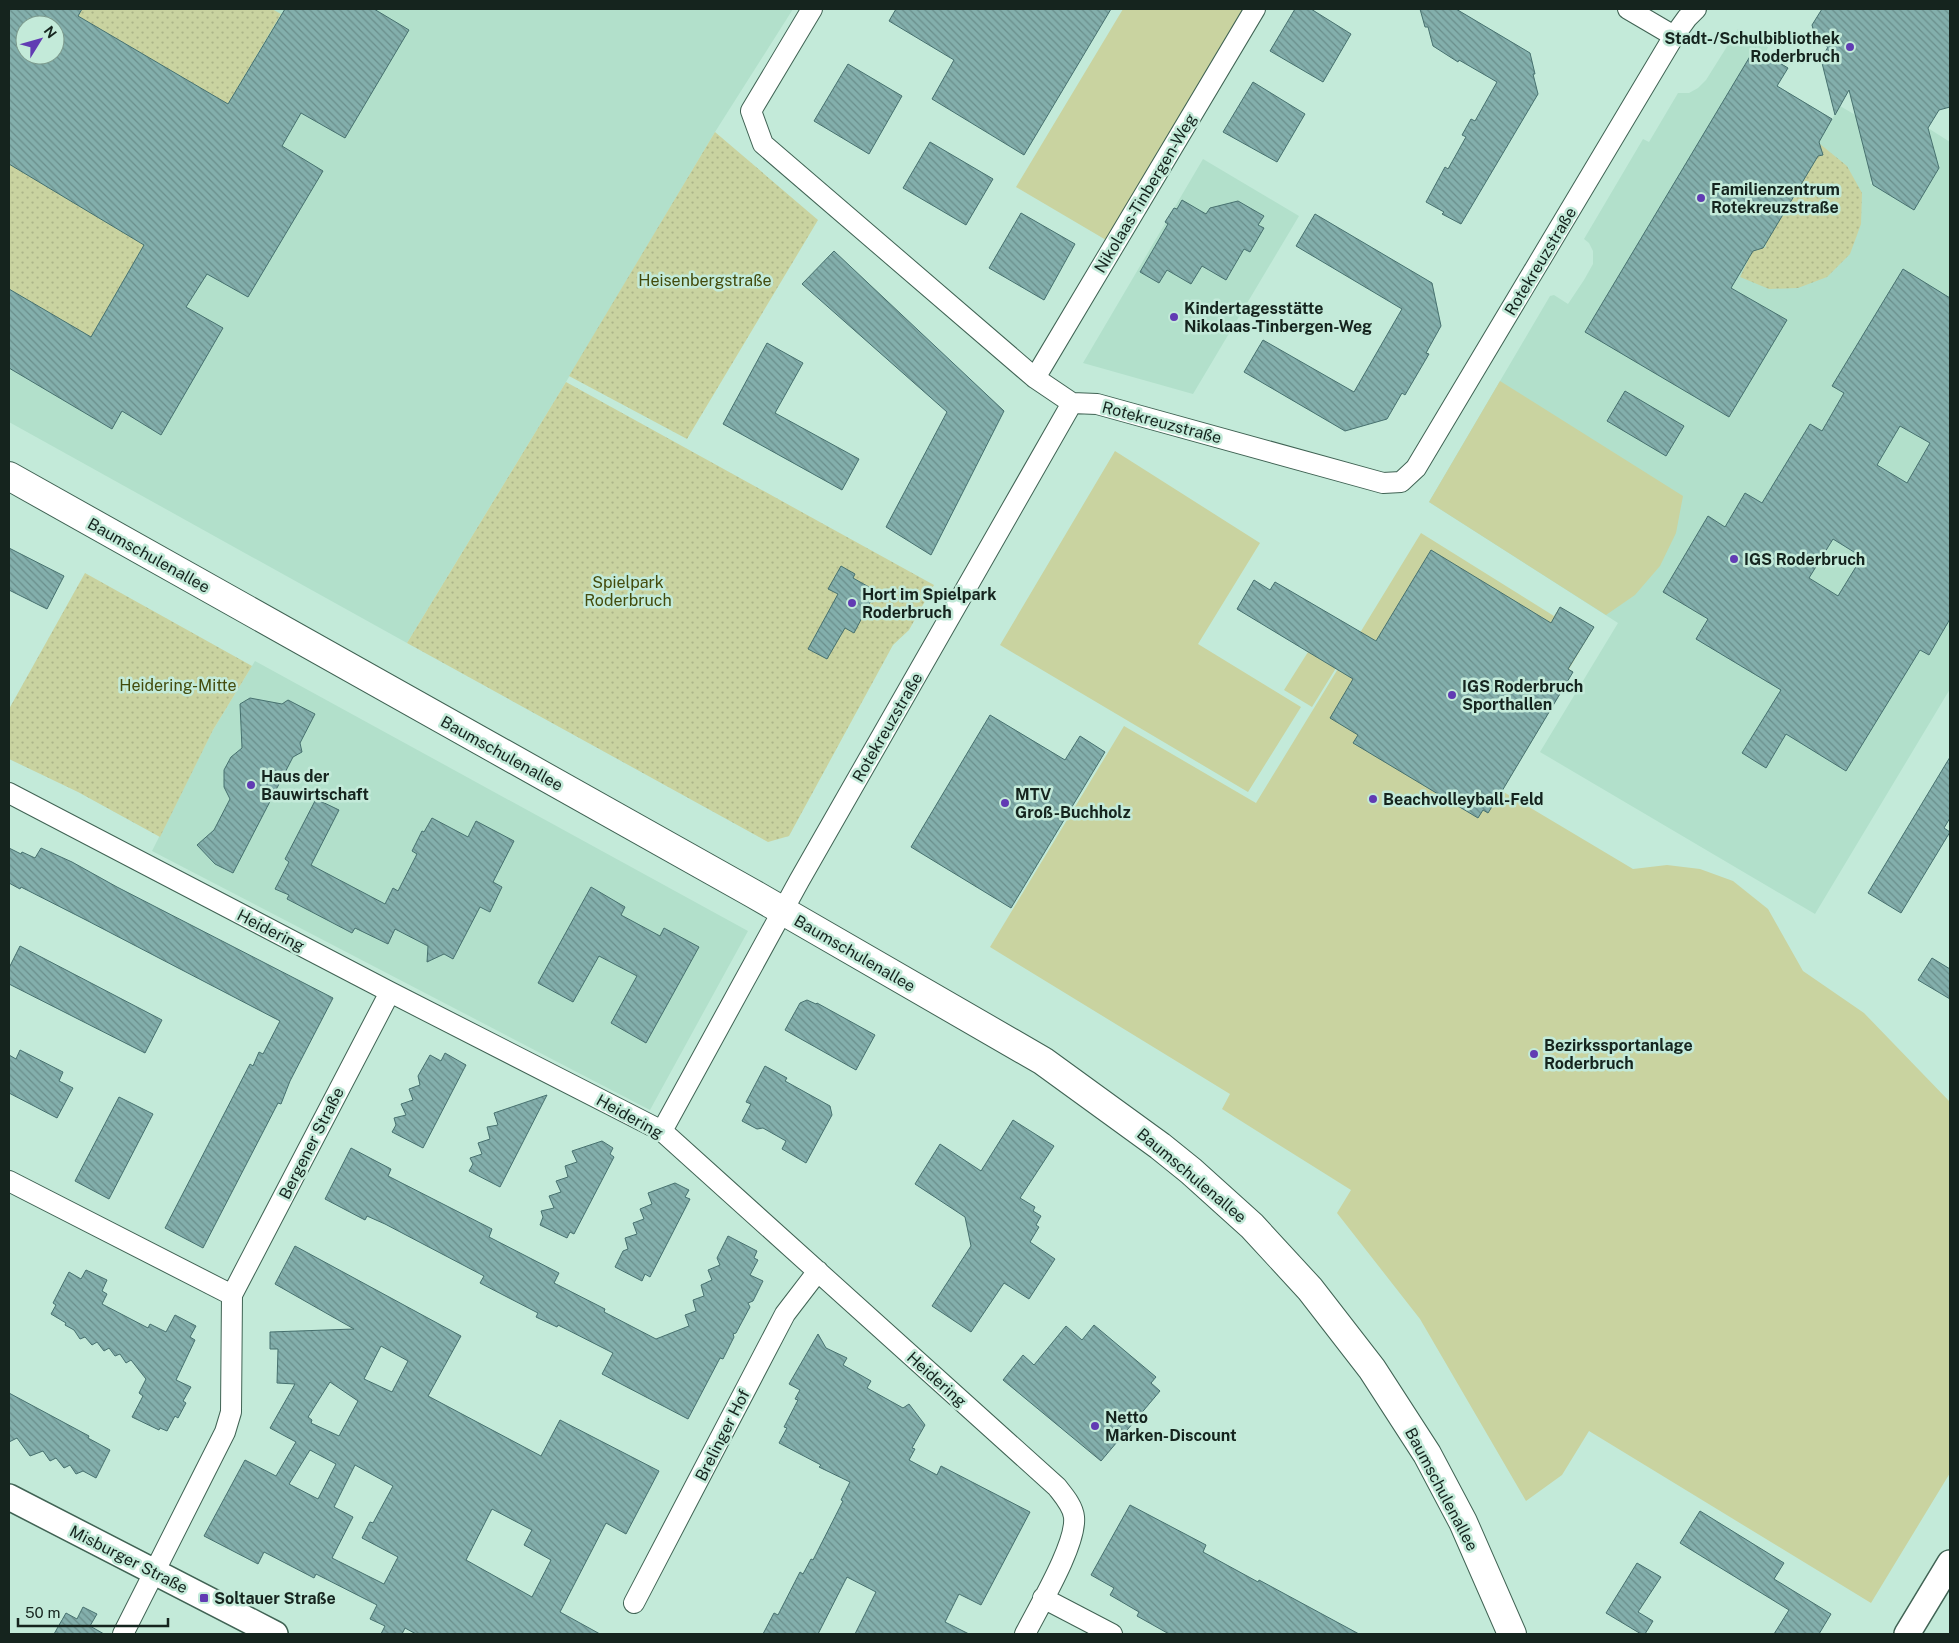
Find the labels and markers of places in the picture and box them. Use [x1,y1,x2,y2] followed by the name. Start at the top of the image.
[1664,29,1840,66] place label: Stadt-/Schulbibliothek Roderbruch
[1844,41,1856,53] marker: Stadt-/Schulbibliothek Roderbruch
[1711,180,1840,217] place label: Familienzentrum Rotekreuzstraße
[1695,192,1707,204] marker: Familienzentrum Rotekreuzstraße
[1184,299,1372,336] place label: Kindertagesstätte Nikolaas-Tinbergen-Weg
[1168,311,1180,323] marker: Kindertagesstätte Nikolaas-Tinbergen-Weg
[1744,550,1865,569] place label: IGS Roderbruch
[1728,553,1740,565] marker: IGS Roderbruch
[862,585,996,622] place label: Hort im Spielpark Roderbruch
[846,597,858,609] marker: Hort im Spielpark Roderbruch
[1462,677,1583,714] place label: IGS Roderbruch Sporthallen
[1446,689,1458,701] marker: IGS Roderbruch Sporthallen
[261,767,369,804] place label: Haus der Bauwirtschaft
[245,779,257,791] marker: Haus der Bauwirtschaft
[1015,785,1131,822] place label: MTV Groß-Buchholz
[1383,790,1544,809] place label: Beachvolleyball-Feld
[1367,793,1379,805] marker: Beachvolleyball-Feld
[999,797,1011,809] marker: MTV Groß-Buchholz
[1544,1036,1693,1073] place label: Bezirkssportanlage Roderbruch
[1528,1048,1540,1060] marker: Bezirkssportanlage Roderbruch
[1105,1408,1237,1445] place label: Netto Marken-Discount
[1089,1420,1101,1432] marker: Netto Marken-Discount
[214,1589,336,1608] place label: Soltauer Straße
[198,1592,210,1604] marker: Soltauer Straße

